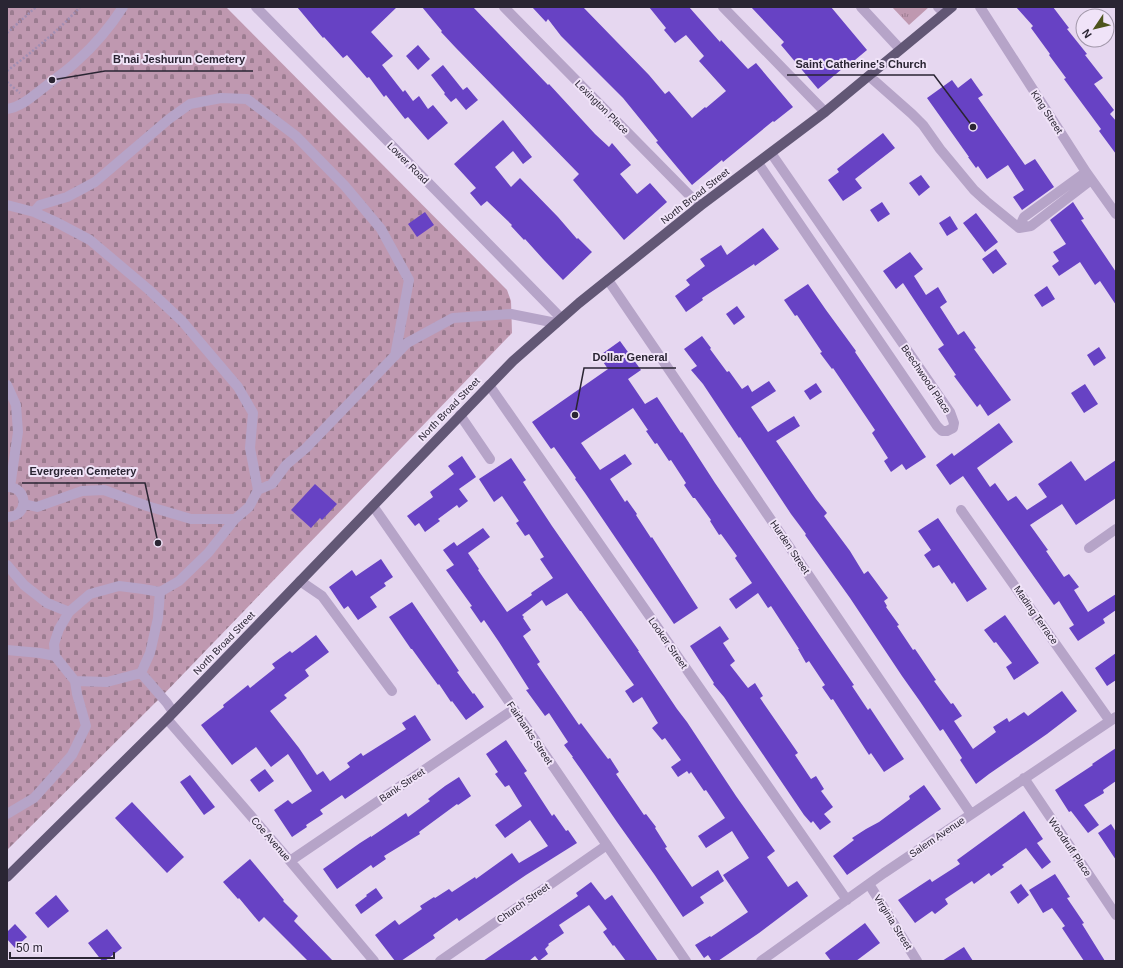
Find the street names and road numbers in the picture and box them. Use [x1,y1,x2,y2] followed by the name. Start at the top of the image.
[573,78,631,136] street label: Lexington Place
[1029,88,1065,136] street label: King Street
[385,140,431,186] street label: Lower Road
[659,166,731,226] street label: North Broad Street
[899,343,953,416] street label: Beechwood Place
[416,375,482,443] street label: North Broad Street
[768,518,812,576] street label: Hurden Street
[1012,584,1060,647] street label: Mading Terrace
[191,609,257,677] street label: North Broad Street
[646,615,690,671] street label: Looker Street
[505,700,555,767] street label: Fairbanks Street
[377,766,427,804] street label: Bank Street
[907,814,967,860] street label: Salem Avenue
[249,815,293,863] street label: Coe Avenue
[1046,816,1094,879] street label: Woodruff Place
[495,881,552,925] street label: Church Street
[872,893,914,952] street label: Virginia Street

